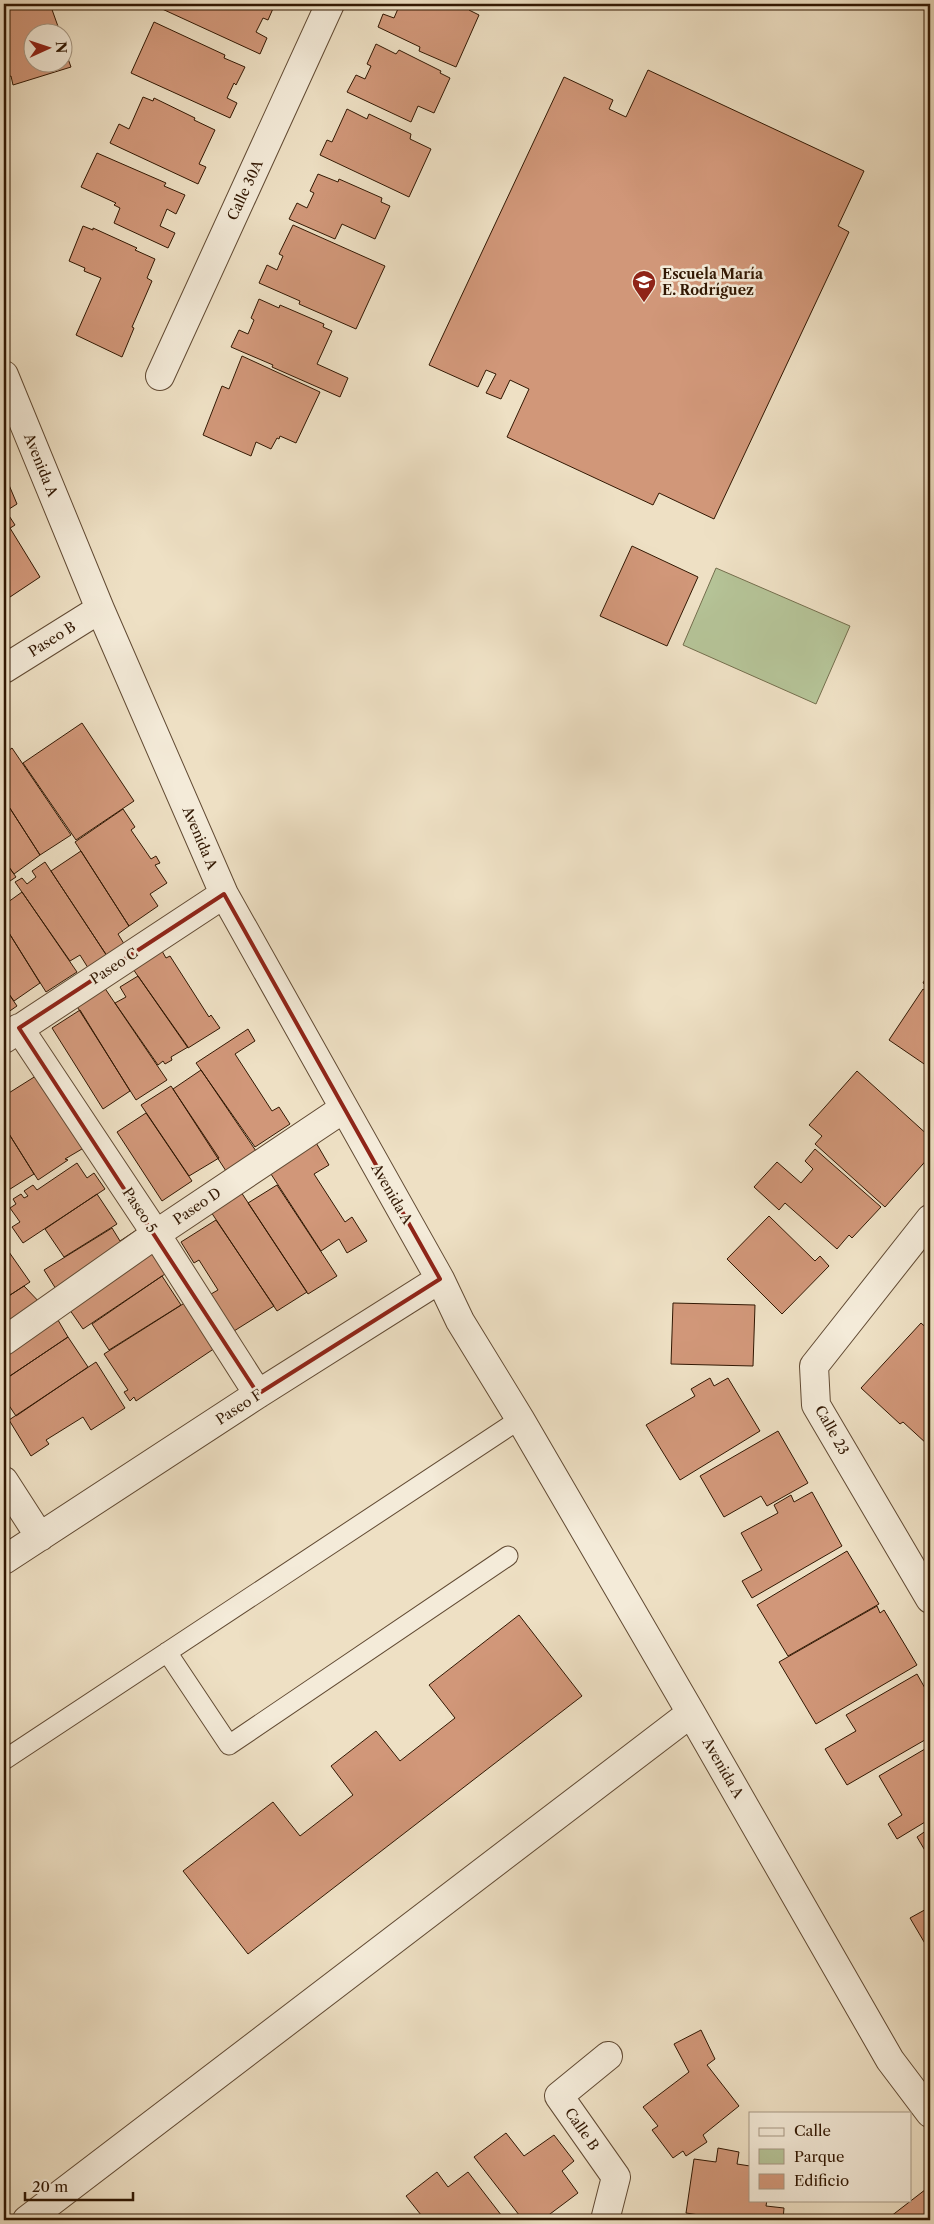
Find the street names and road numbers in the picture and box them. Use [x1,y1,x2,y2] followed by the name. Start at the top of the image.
[223,156,267,223] street label: Calle 30A
[20,430,62,500] street label: Avenida A
[25,617,79,661] street label: Paseo B
[178,803,222,873] street label: Avenida A
[87,944,141,988] street label: Paseo C
[367,1160,417,1228] street label: Avenida A
[170,1183,224,1229] street label: Paseo D
[119,1184,161,1236] street label: Paseo 5
[212,1385,266,1429] street label: Paseo F
[811,1402,853,1458] street label: Calle 23
[698,1734,748,1802] street label: Avenida A
[561,2104,603,2154] street label: Calle B

